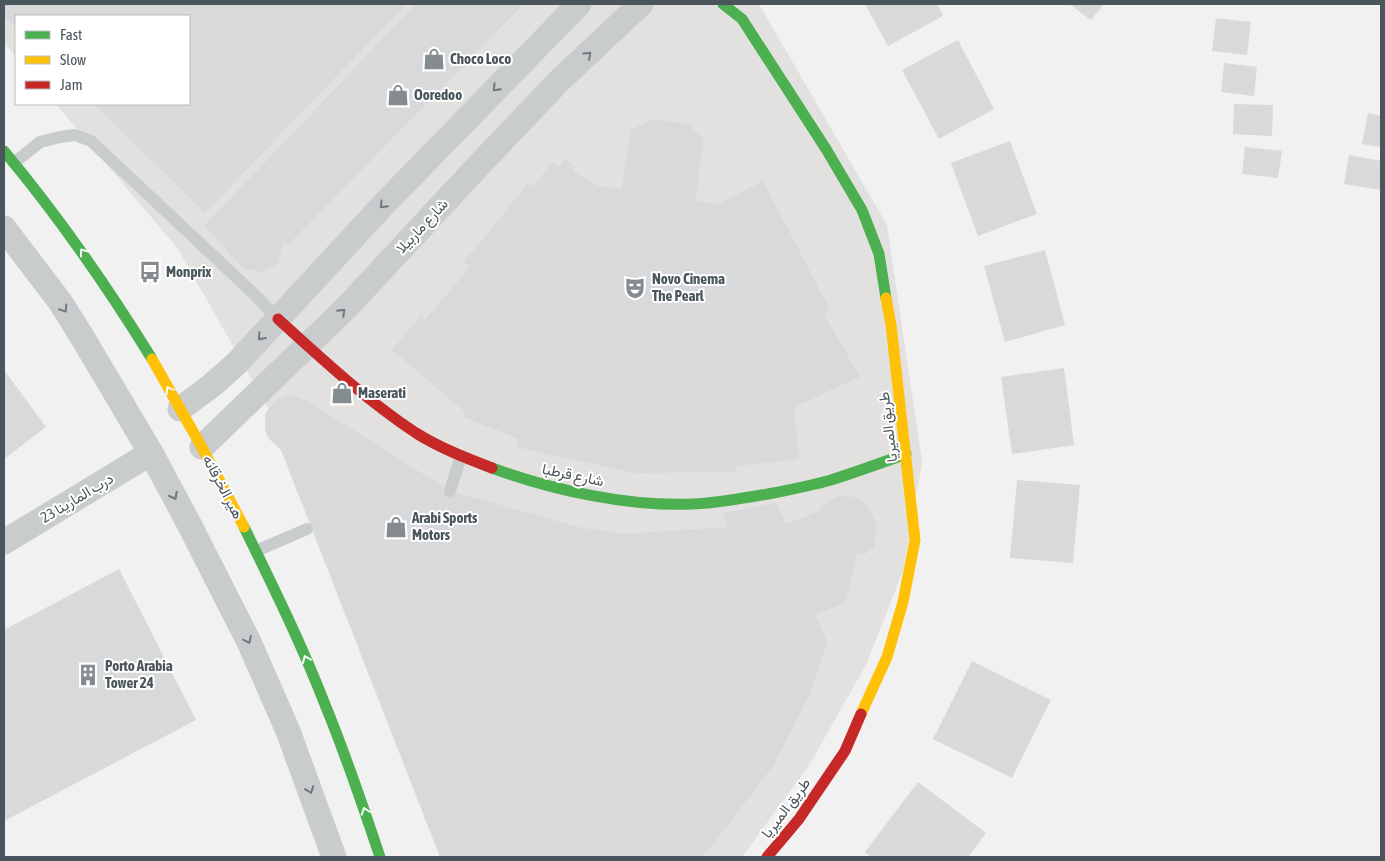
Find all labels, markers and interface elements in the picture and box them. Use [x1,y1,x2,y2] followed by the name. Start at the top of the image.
[15,15,190,105] legend
[60,26,82,43] text: Fast
[421,46,447,72] shop icon: Choco Loco
[450,50,511,67] place label: Choco Loco
[60,51,86,68] text: Slow
[582,52,591,61] one-way arrow
[60,76,83,93] text: Jam
[385,82,411,108] shop icon: Ooredoo
[493,83,502,92] one-way arrow
[414,86,462,103] place label: Ooredoo
[392,195,453,258] street label: شارع ماربيلا
[380,200,389,209] one-way arrow
[80,249,88,258] one-way arrow
[137,259,163,285] bus stop icon: Monprix
[166,263,211,280] place label: Monprix
[652,270,725,304] place label: Novo Cinema The Pearl
[622,275,648,301] theatre icon: Novo Cinema The Pearl
[58,303,68,312] one-way arrow
[336,309,345,318] one-way arrow
[257,332,266,341] one-way arrow
[329,380,355,406] shop icon: Maserati
[358,384,406,401] place label: Maserati
[166,386,176,395] one-way arrow
[875,391,902,463] street label: طريق الميريا
[199,452,247,522] street label: هير الخرقانه
[540,460,606,492] street label: شارع قرطبا
[37,469,117,527] street label: درب المارينا 23
[168,491,178,500] one-way arrow
[411,509,478,543] place label: Arabi Sports Motors
[383,514,409,540] shop icon: Arabi Sports Motors
[242,635,252,644] one-way arrow
[301,656,311,664] one-way arrow
[105,657,173,691] place label: Porto Arabia Tower 24
[75,662,101,688] building icon: Porto Arabia Tower 24
[758,774,815,842] street label: طريق الميريا
[304,786,314,794] one-way arrow
[360,807,370,816] one-way arrow

